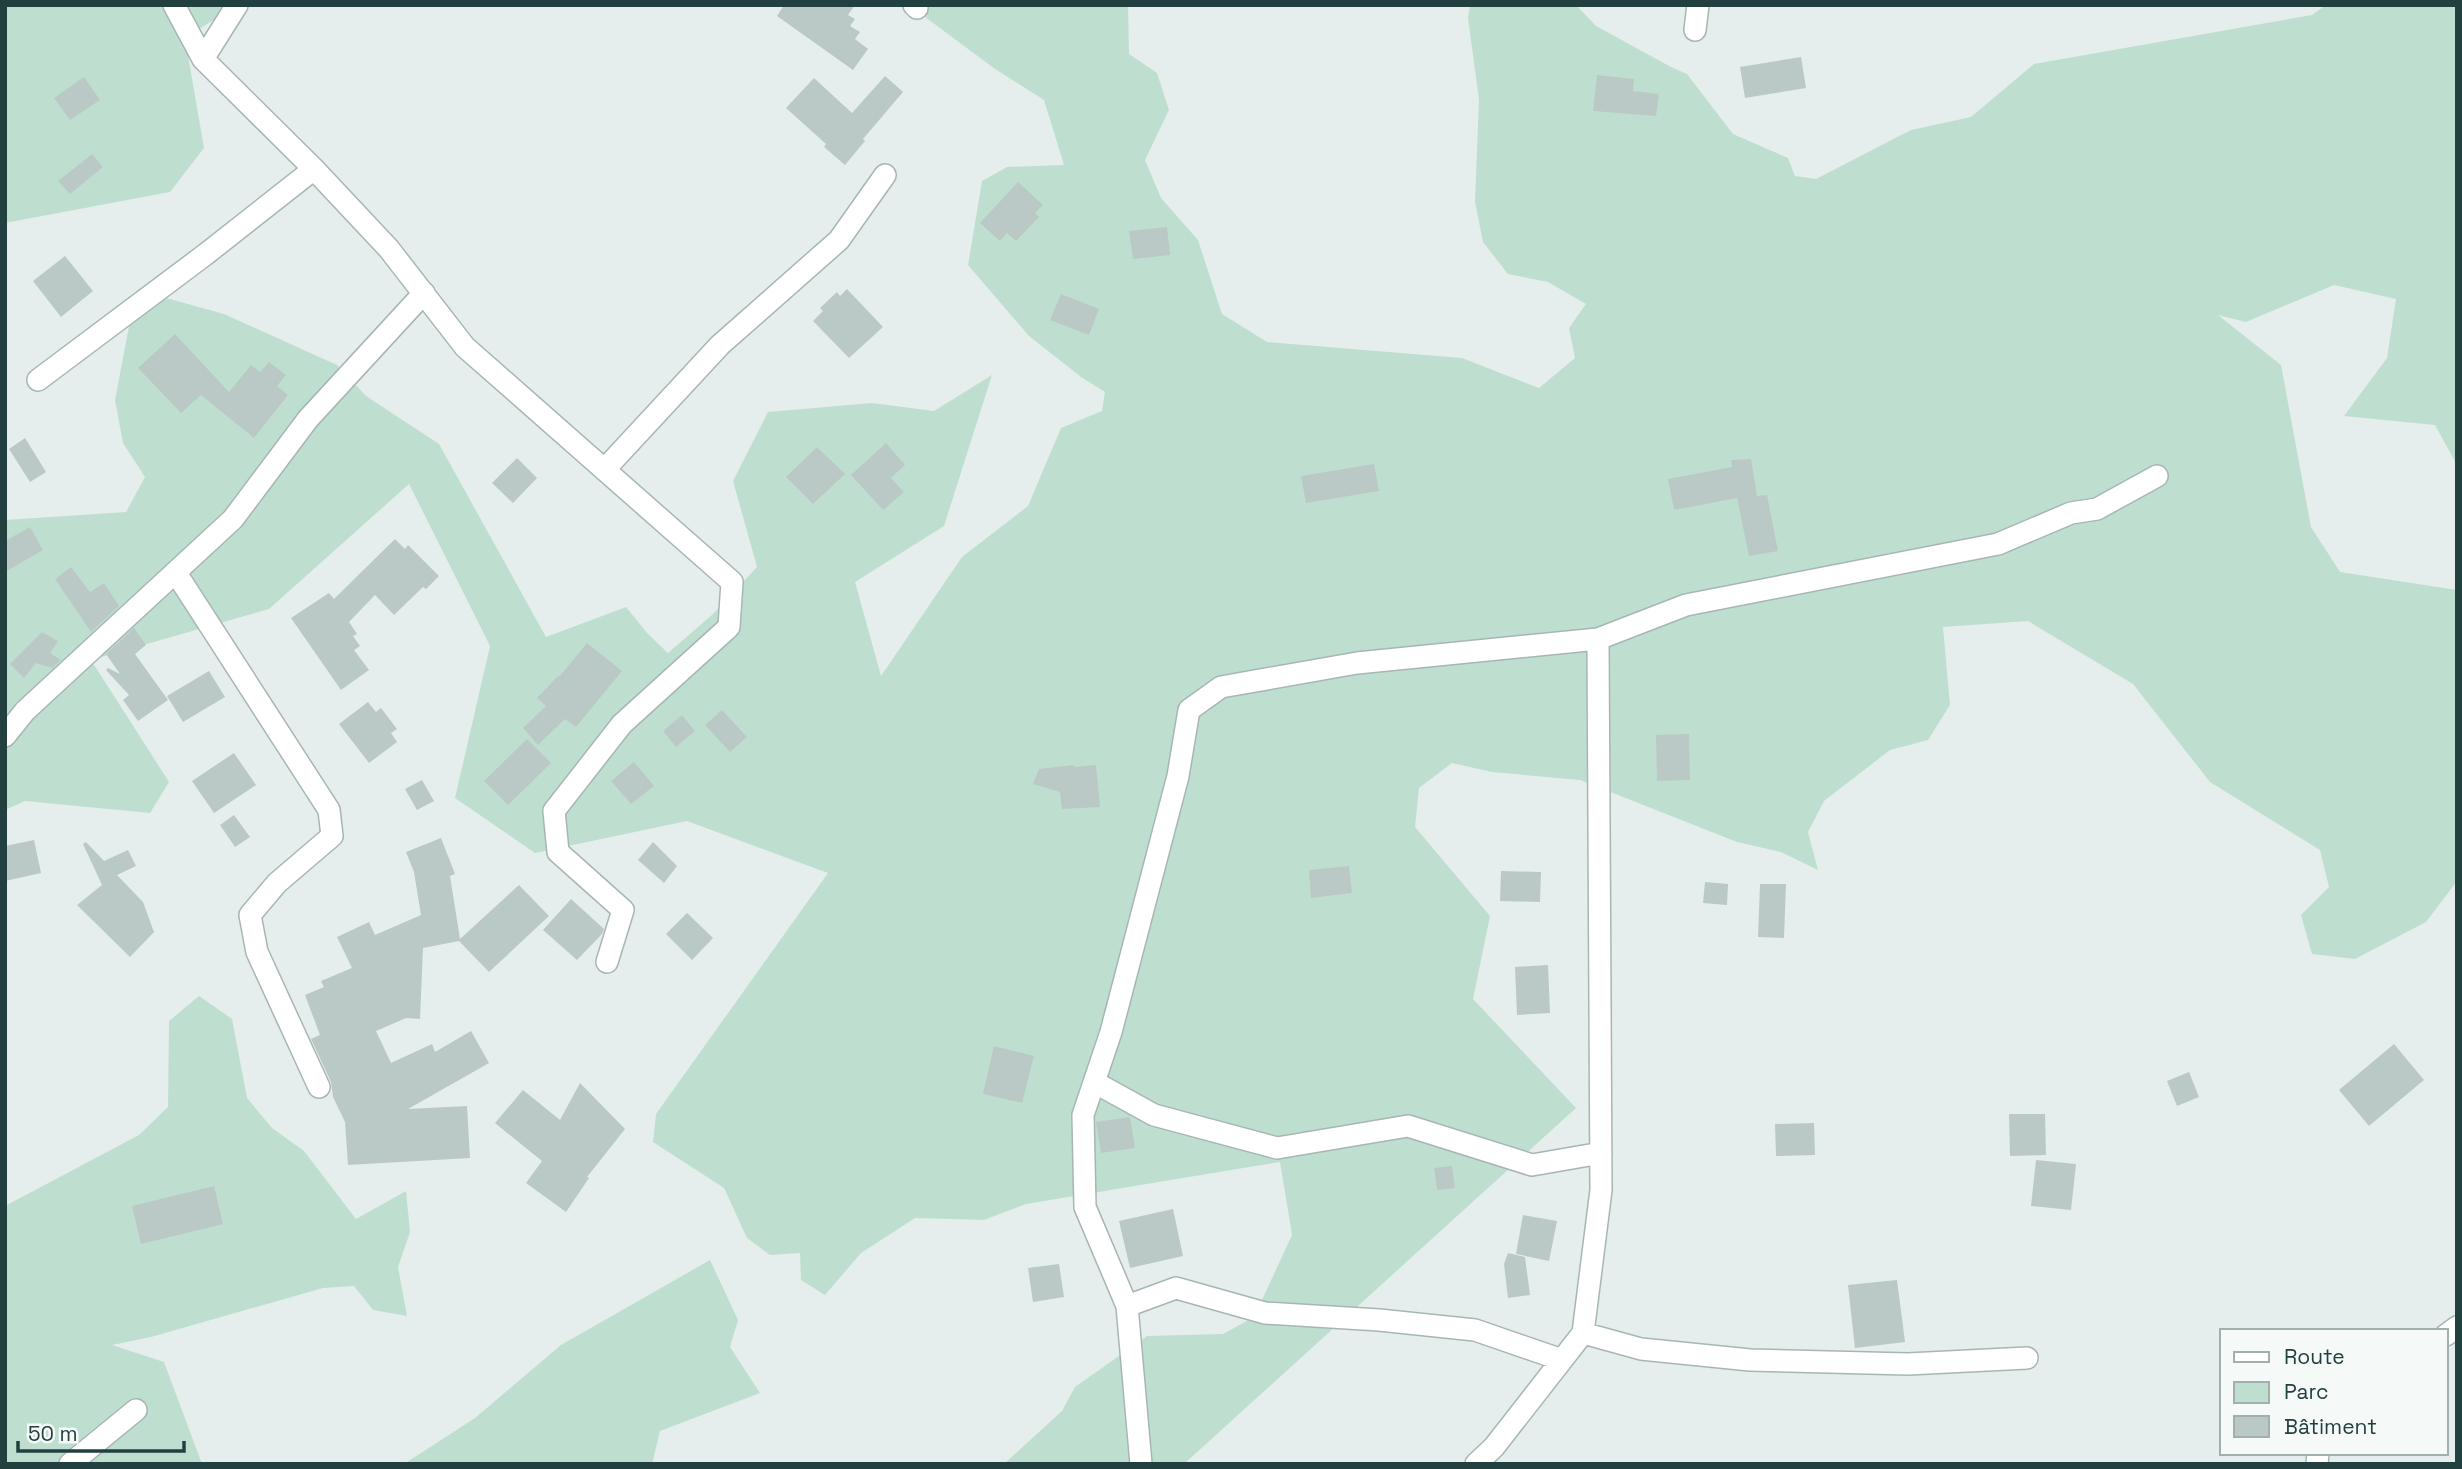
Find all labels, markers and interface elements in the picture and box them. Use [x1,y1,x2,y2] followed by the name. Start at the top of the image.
[2220,1329,2448,1455] legend
[2284,1343,2345,1370] text: Route
[2284,1378,2329,1405] text: Parc
[18,1410,184,1454] scale bar
[2284,1413,2377,1440] text: Bâtiment
[28,1420,78,1447] text: 50 m

